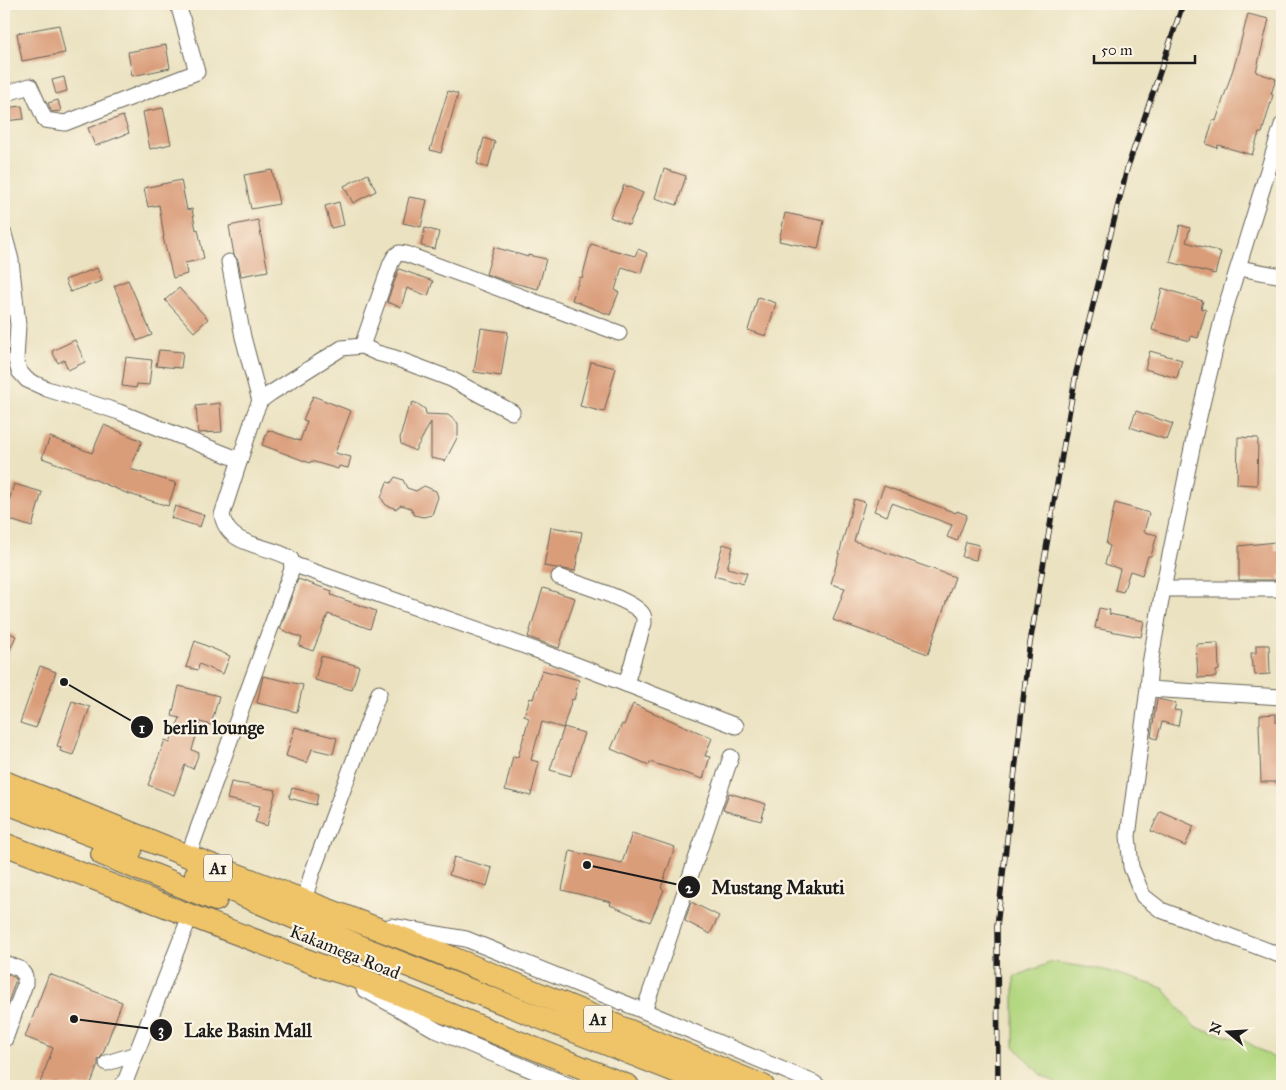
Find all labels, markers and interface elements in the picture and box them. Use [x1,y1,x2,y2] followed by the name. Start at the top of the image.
[1094,32,1195,64] scale bar
[1101,41,1133,59] text: 50 m
[129,710,275,744] callout: berlin lounge
[163,716,265,740] text: berlin lounge
[139,719,145,737] text: 1
[204,854,232,881] road number: A1
[677,870,855,904] callout: Mustang Makuti
[712,876,845,900] text: Mustang Makuti
[685,879,693,897] text: 2
[286,920,403,985] street label: Kakamega Road
[584,1006,612,1032] road number: A1
[1204,1008,1254,1058] north arrow
[149,1013,322,1047] callout: Lake Basin Mall
[184,1019,313,1042] text: Lake Basin Mall
[1206,1020,1226,1036] text: N
[158,1021,164,1040] text: 3

